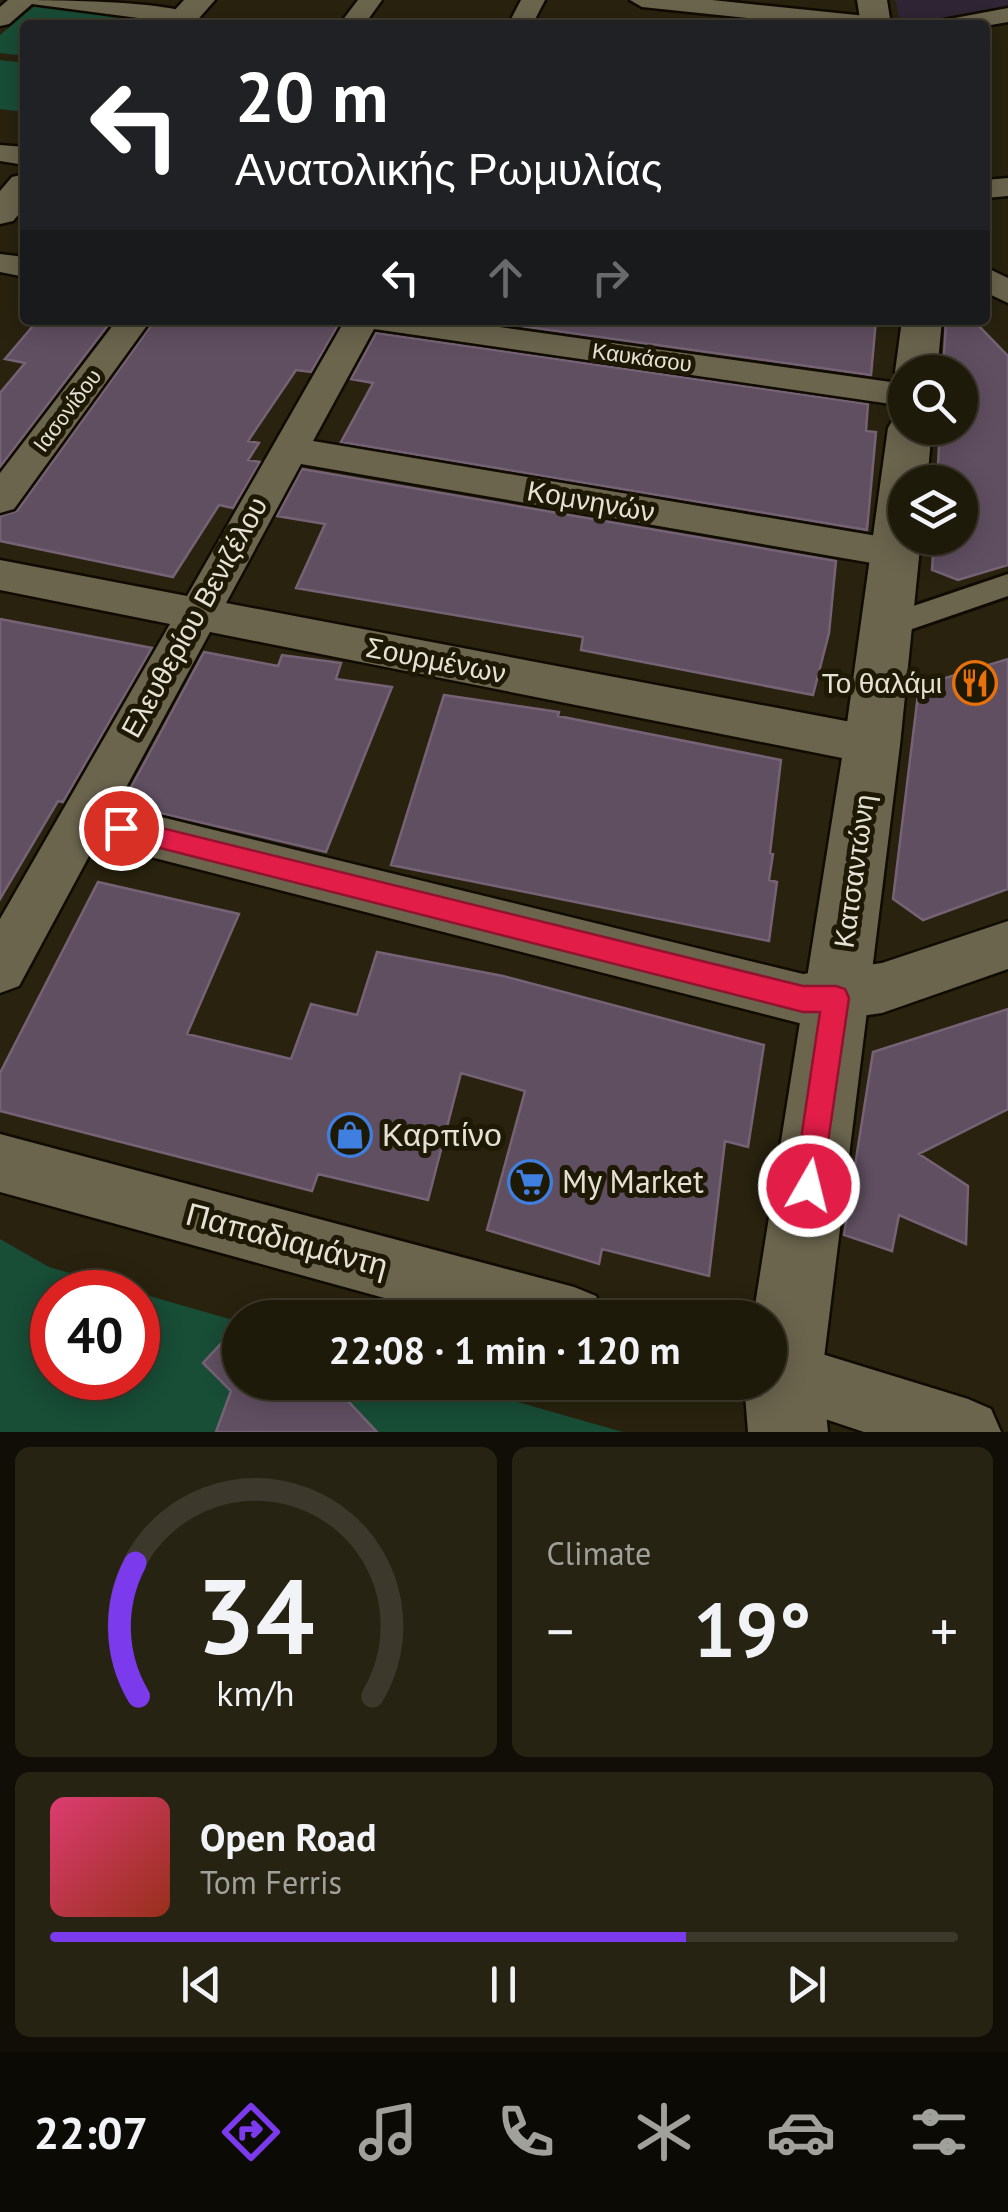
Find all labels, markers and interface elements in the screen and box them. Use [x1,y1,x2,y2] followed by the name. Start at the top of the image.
[235,51,388,141] text: 20 m
[70,60,200,190] icon: left
[235,139,663,197] text: Ανατολικής Ρωμυλίας
[373,250,428,305] icon: left
[478,250,533,305] icon: ahead
[583,250,638,305] icon: right
[590,336,694,378] street label: Καυκάσου
[888,355,978,555] map controls
[888,355,978,445] button: search
[27,363,107,457] street label: Ιασoνίδου
[888,465,978,555] button: layers
[524,471,658,530] street label: Κομνηνών
[112,490,275,744] street label: Ελευθερίου Βενιζέλου
[363,628,509,691] street label: Σουρμένων
[952,660,998,706] restaurant icon: Το θαλάμι
[822,664,942,701] place label: Το θαλάμι
[79,786,164,871] pin
[824,792,883,950] street label: Κατσαντώνη
[94,801,149,856] icon: arrive
[327,1112,373,1158] shop icon: Καρπίνο
[382,1113,502,1155] place label: Καρπίνο
[757,1134,861,1238] position arrow
[507,1159,553,1205] supermarket icon: My Market
[562,1160,704,1202] place label: My Market
[182,1192,393,1286] street label: Παπαδιαμάντη
[30,1270,160,1400] speed limit sign: 40
[329,1325,680,1374] text: 22:08 · 1 min · 120 m
[547,1532,651,1574] text: Climate
[197,1548,315,1683] text: 34
[693,1581,811,1678] text: 19°
[547,1595,574,1666] text: −
[930,1595,958,1666] text: +
[217,1670,295,1716] text: km/h
[200,1812,376,1861] text: Open Road
[200,1861,342,1903] text: Tom Ferris
[174,1957,229,2012] icon: previous
[476,1957,531,2012] icon: pause
[779,1957,834,2012] icon: next
[216,2097,286,2167] icon: directions
[353,2097,423,2167] icon: music
[491,2097,561,2167] icon: phone
[629,2097,699,2167] icon: climate
[766,2097,836,2167] icon: car
[904,2097,974,2167] icon: filters
[34,2103,148,2161] text: 22:07

